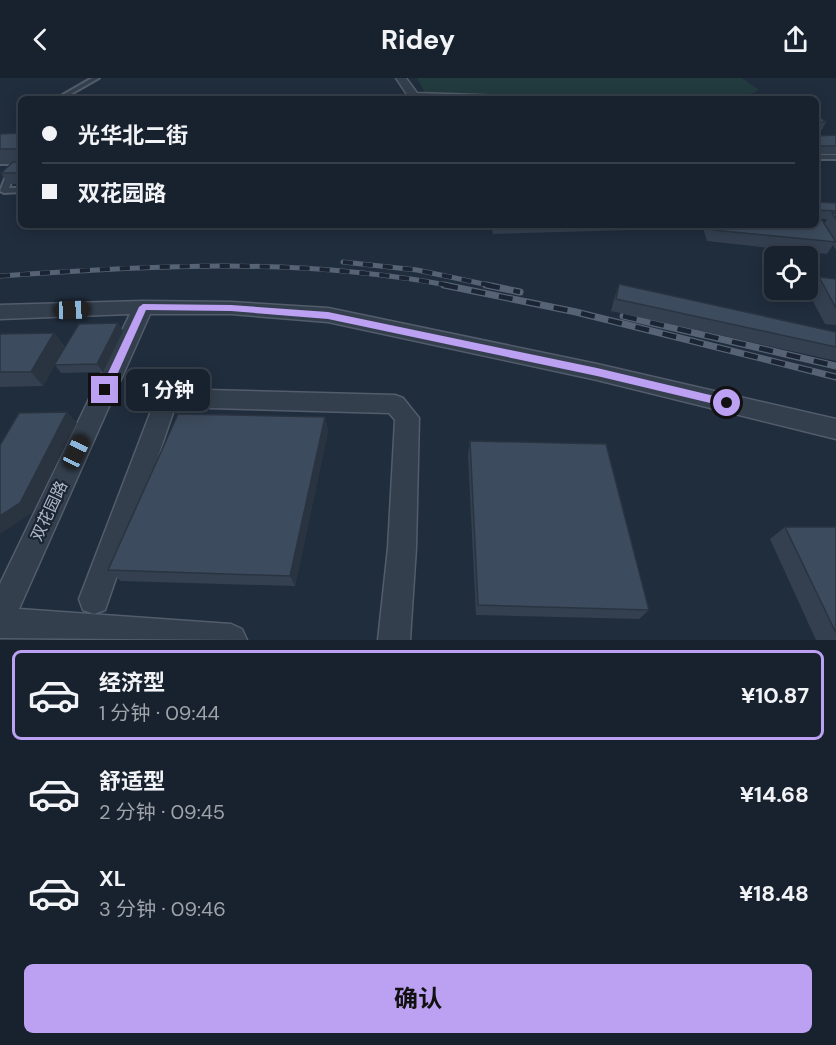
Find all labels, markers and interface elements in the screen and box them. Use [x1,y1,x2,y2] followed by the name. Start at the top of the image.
[381,22,455,57] text: Ridey
[24,23,57,56] icon: back
[779,23,812,56] icon: share
[78,121,188,150] text: 光华北二街
[78,179,166,208] text: 双花园路
[764,246,818,300] map controls
[764,246,818,300] button: locate
[54,300,90,320] car
[126,369,210,411] callout: 1 分钟
[91,376,118,403] route end
[142,377,194,403] text: 1 分钟
[713,389,740,416] route start
[60,432,92,472] car
[26,478,72,544] street label: 双花园路
[27,668,81,722] icon: car
[99,668,165,697] text: 经济型
[741,681,809,710] text: ¥10.87
[99,700,220,726] text: 1 分钟 · 09:44
[27,767,81,821] icon: car
[99,767,165,796] text: 舒适型
[740,780,809,809] text: ¥14.68
[99,799,225,825] text: 2 分钟 · 09:45
[99,864,126,893] text: XL
[27,866,81,920] icon: car
[739,879,809,908] text: ¥18.48
[99,896,226,922] text: 3 分钟 · 09:46
[24,964,812,1033] button: 确认

